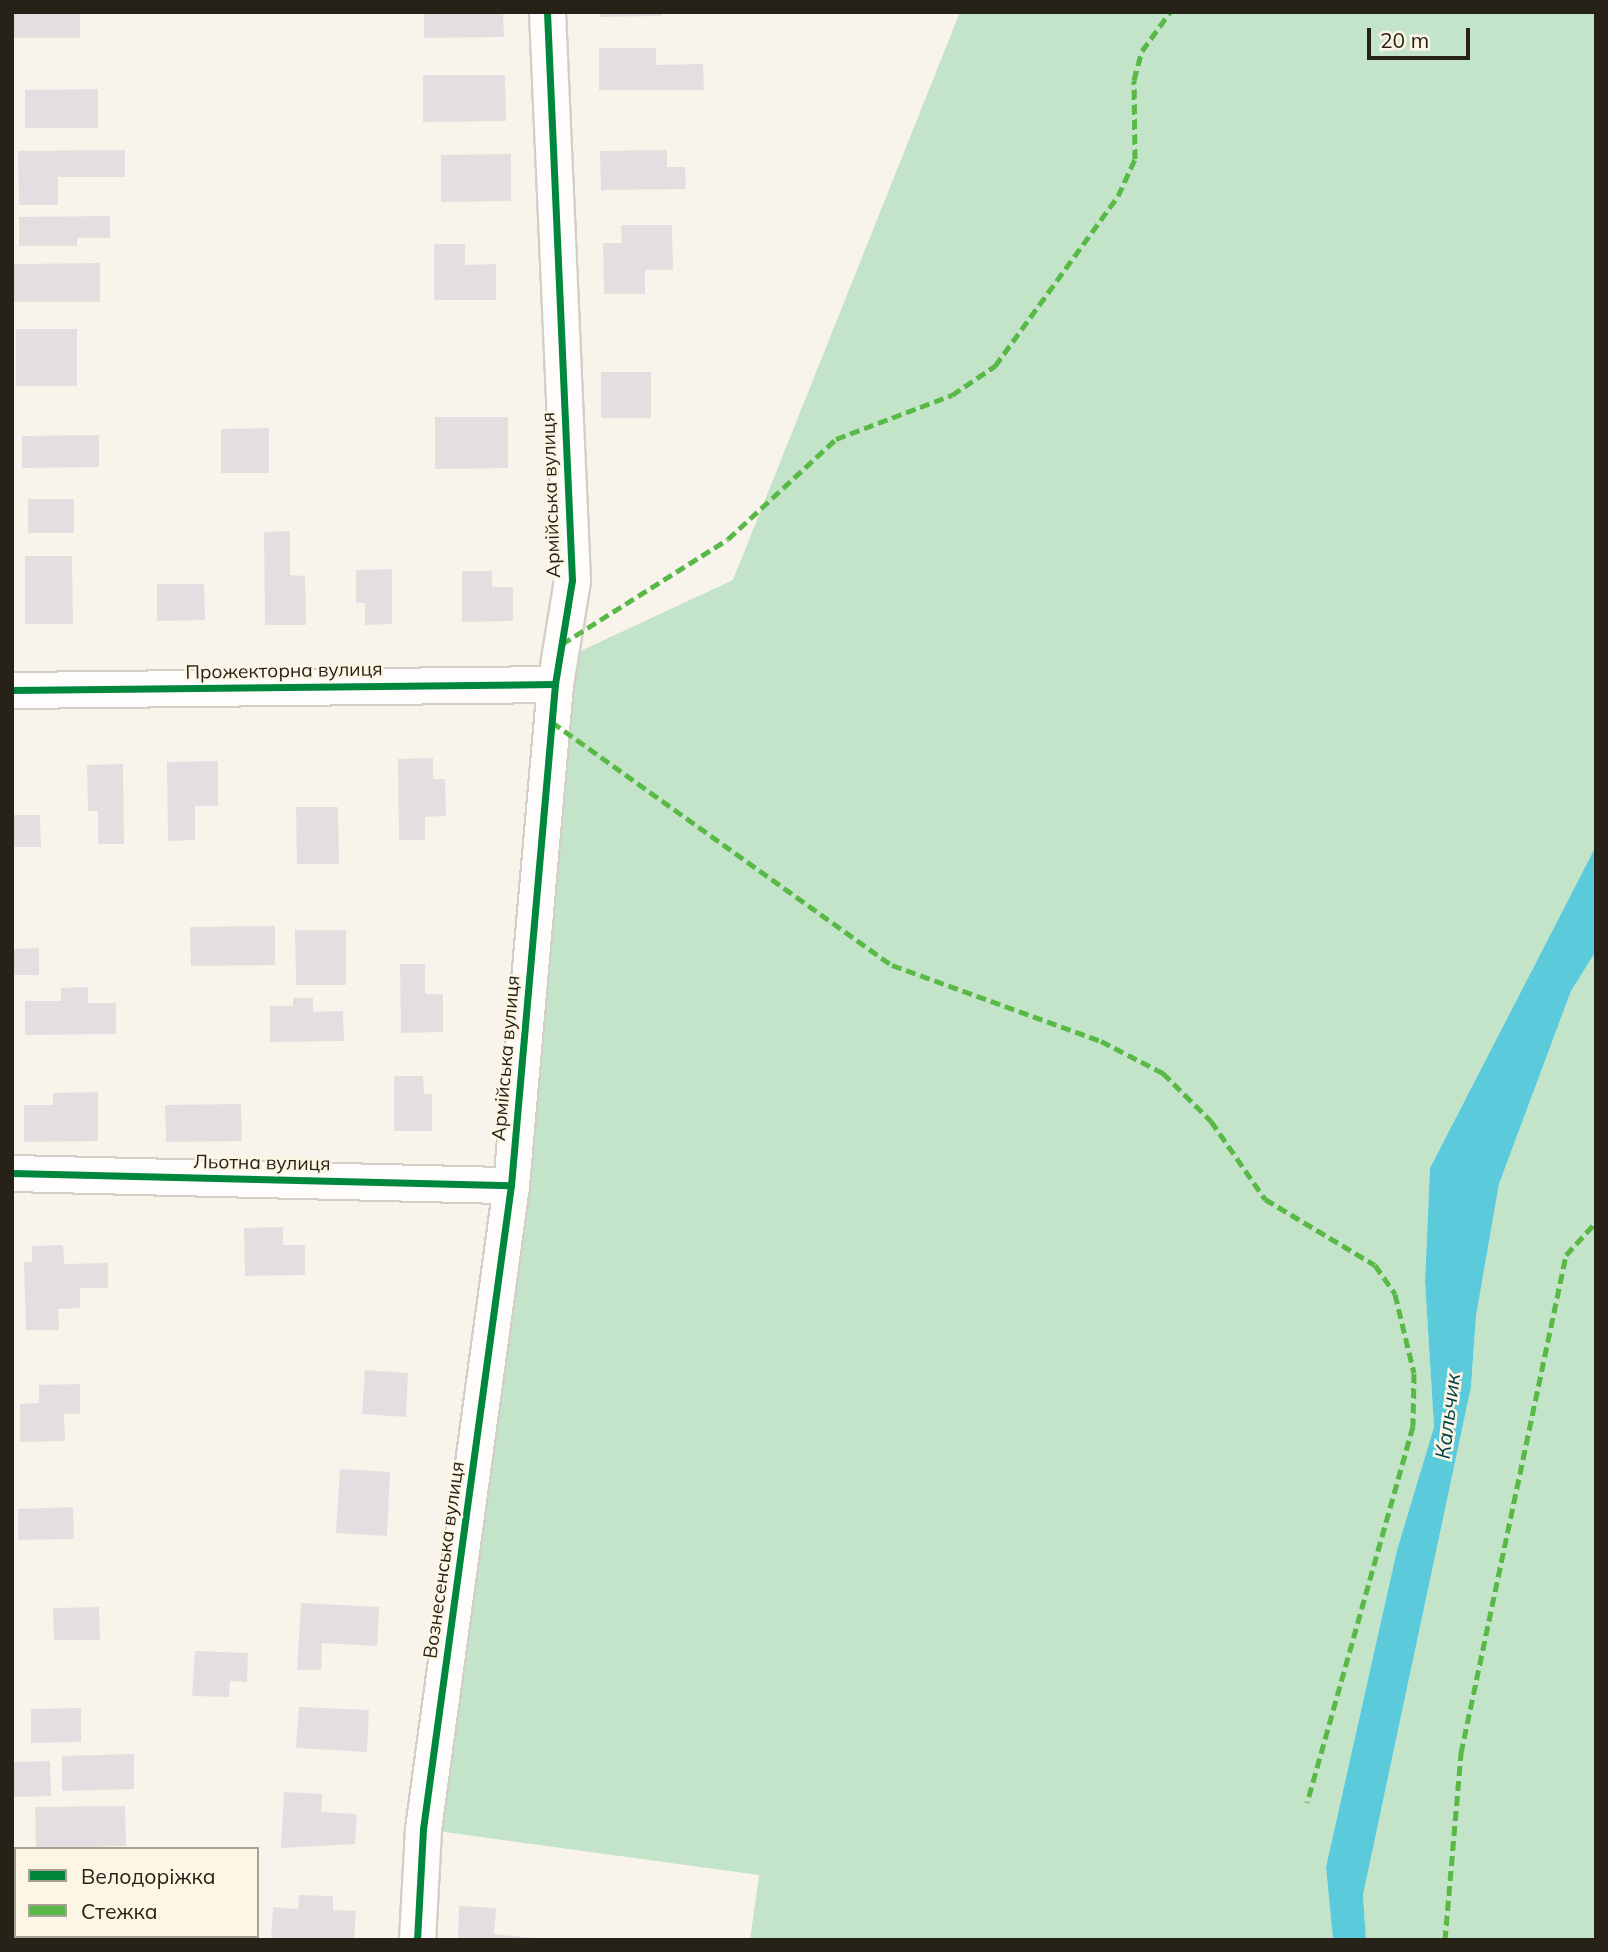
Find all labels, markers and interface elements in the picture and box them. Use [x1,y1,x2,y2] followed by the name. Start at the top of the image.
[1370,14,1473,58] scale bar
[1380,27,1429,53] text: 20 m
[537,412,565,578] street label: Армійська вулиця
[185,658,383,684] street label: Прожекторна вулиця
[487,974,525,1142] street label: Армійська вулиця
[193,1150,331,1176] street label: Льотна вулиця
[1429,1372,1465,1460] water label: Кальчик
[419,1460,469,1660] street label: Вознесенська вулиця
[14,1847,259,1938] legend
[81,1863,216,1889] text: Велодоріжка
[81,1898,158,1924] text: Стежка

